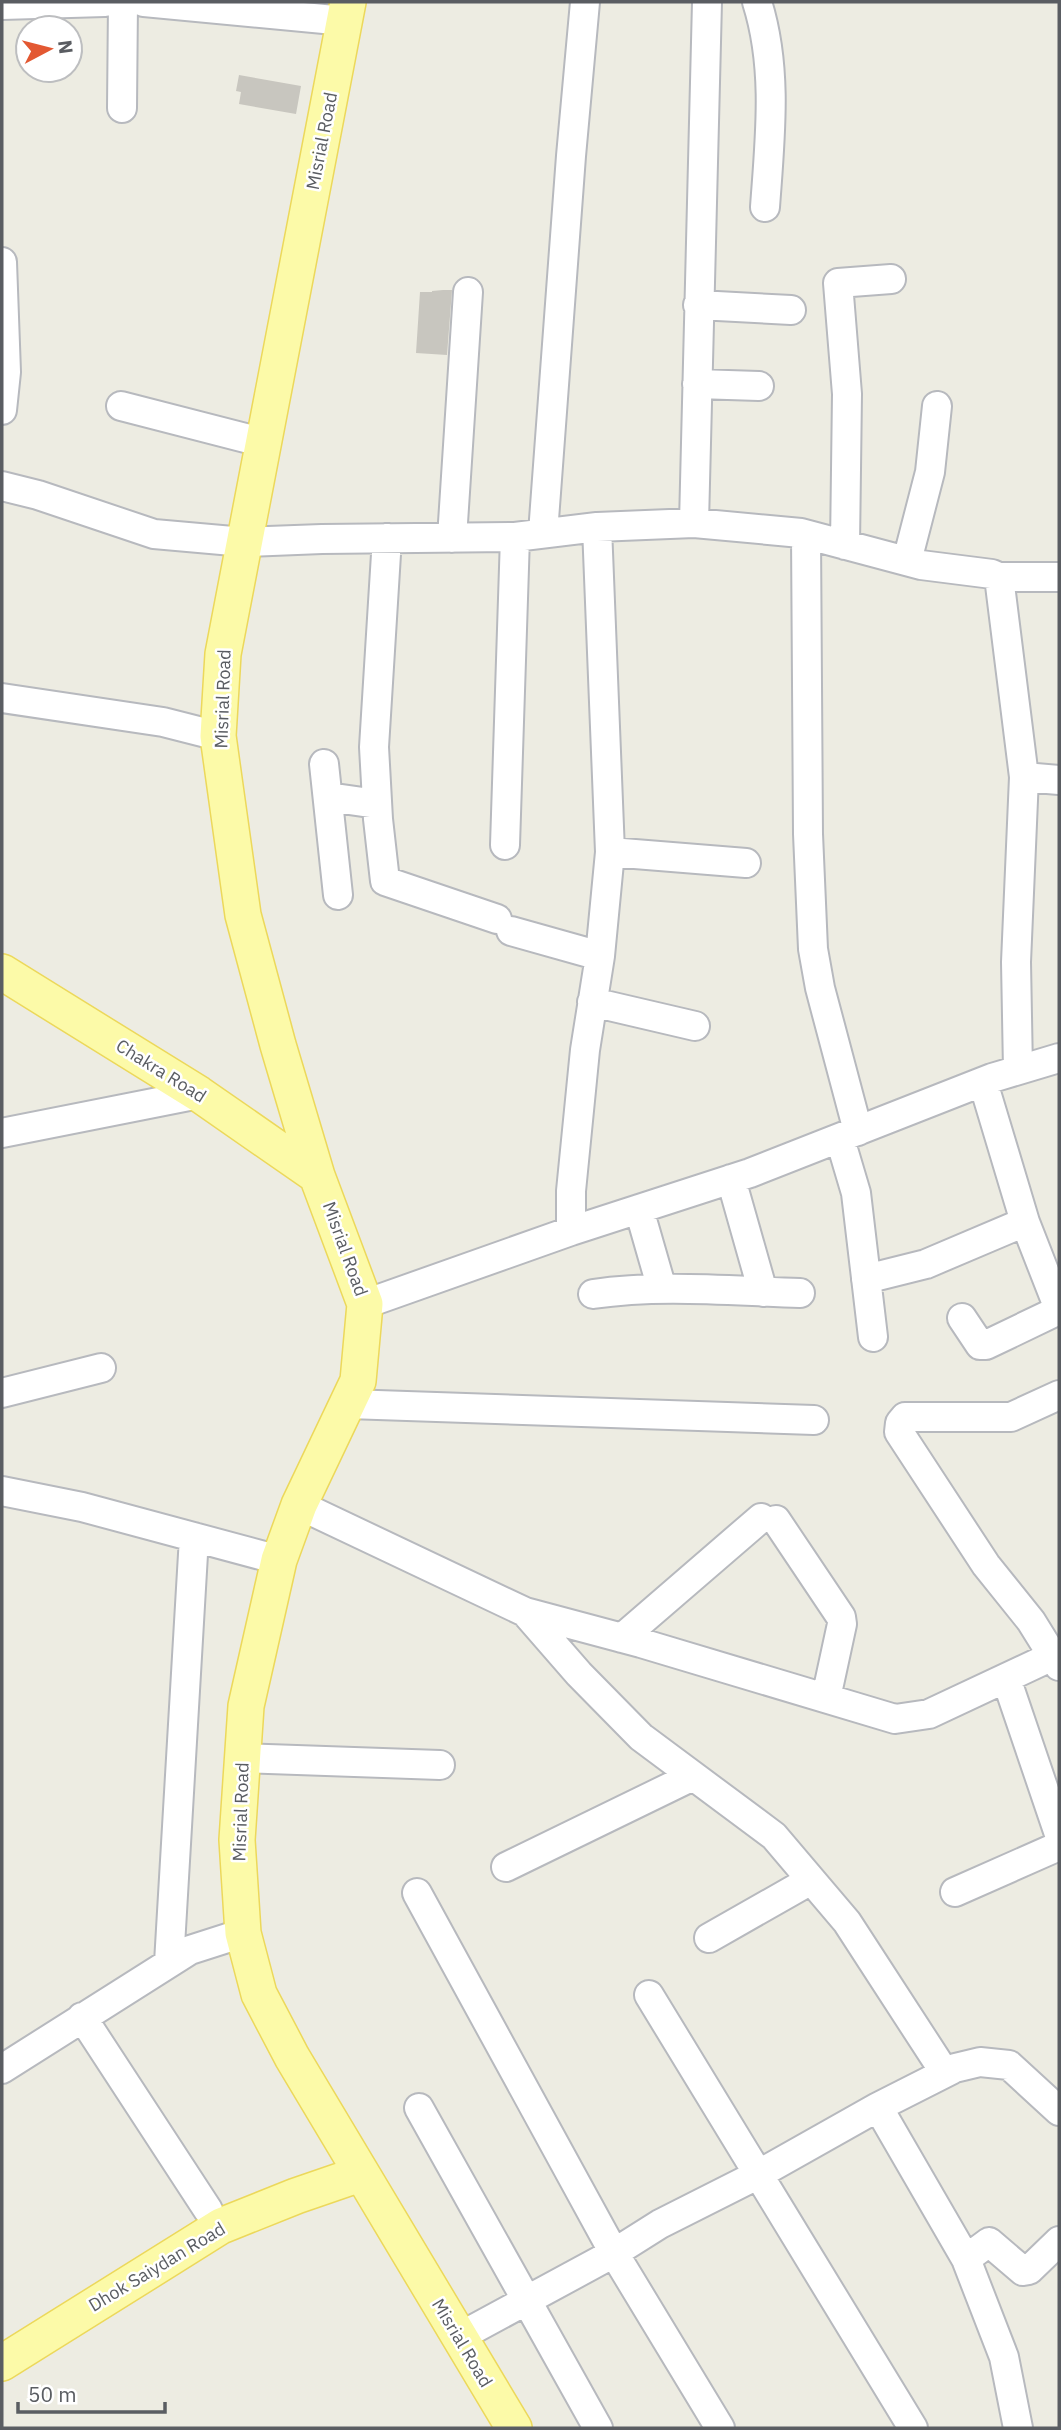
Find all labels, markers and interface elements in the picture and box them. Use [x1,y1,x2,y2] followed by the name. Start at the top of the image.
[14,14,84,84] north arrow
[53,39,79,55] text: N
[301,90,342,192] street label: Misrial Road
[209,649,236,749] street label: Misrial Road
[112,1034,211,1107] street label: Chakra Road
[318,1198,373,1299] street label: Misrial Road
[227,1762,254,1862] street label: Misrial Road
[84,2217,229,2316] street label: Dhok Saiydan Road
[427,2294,498,2391] street label: Misrial Road
[18,2370,164,2414] scale bar
[28,2380,77,2408] text: 50 m

